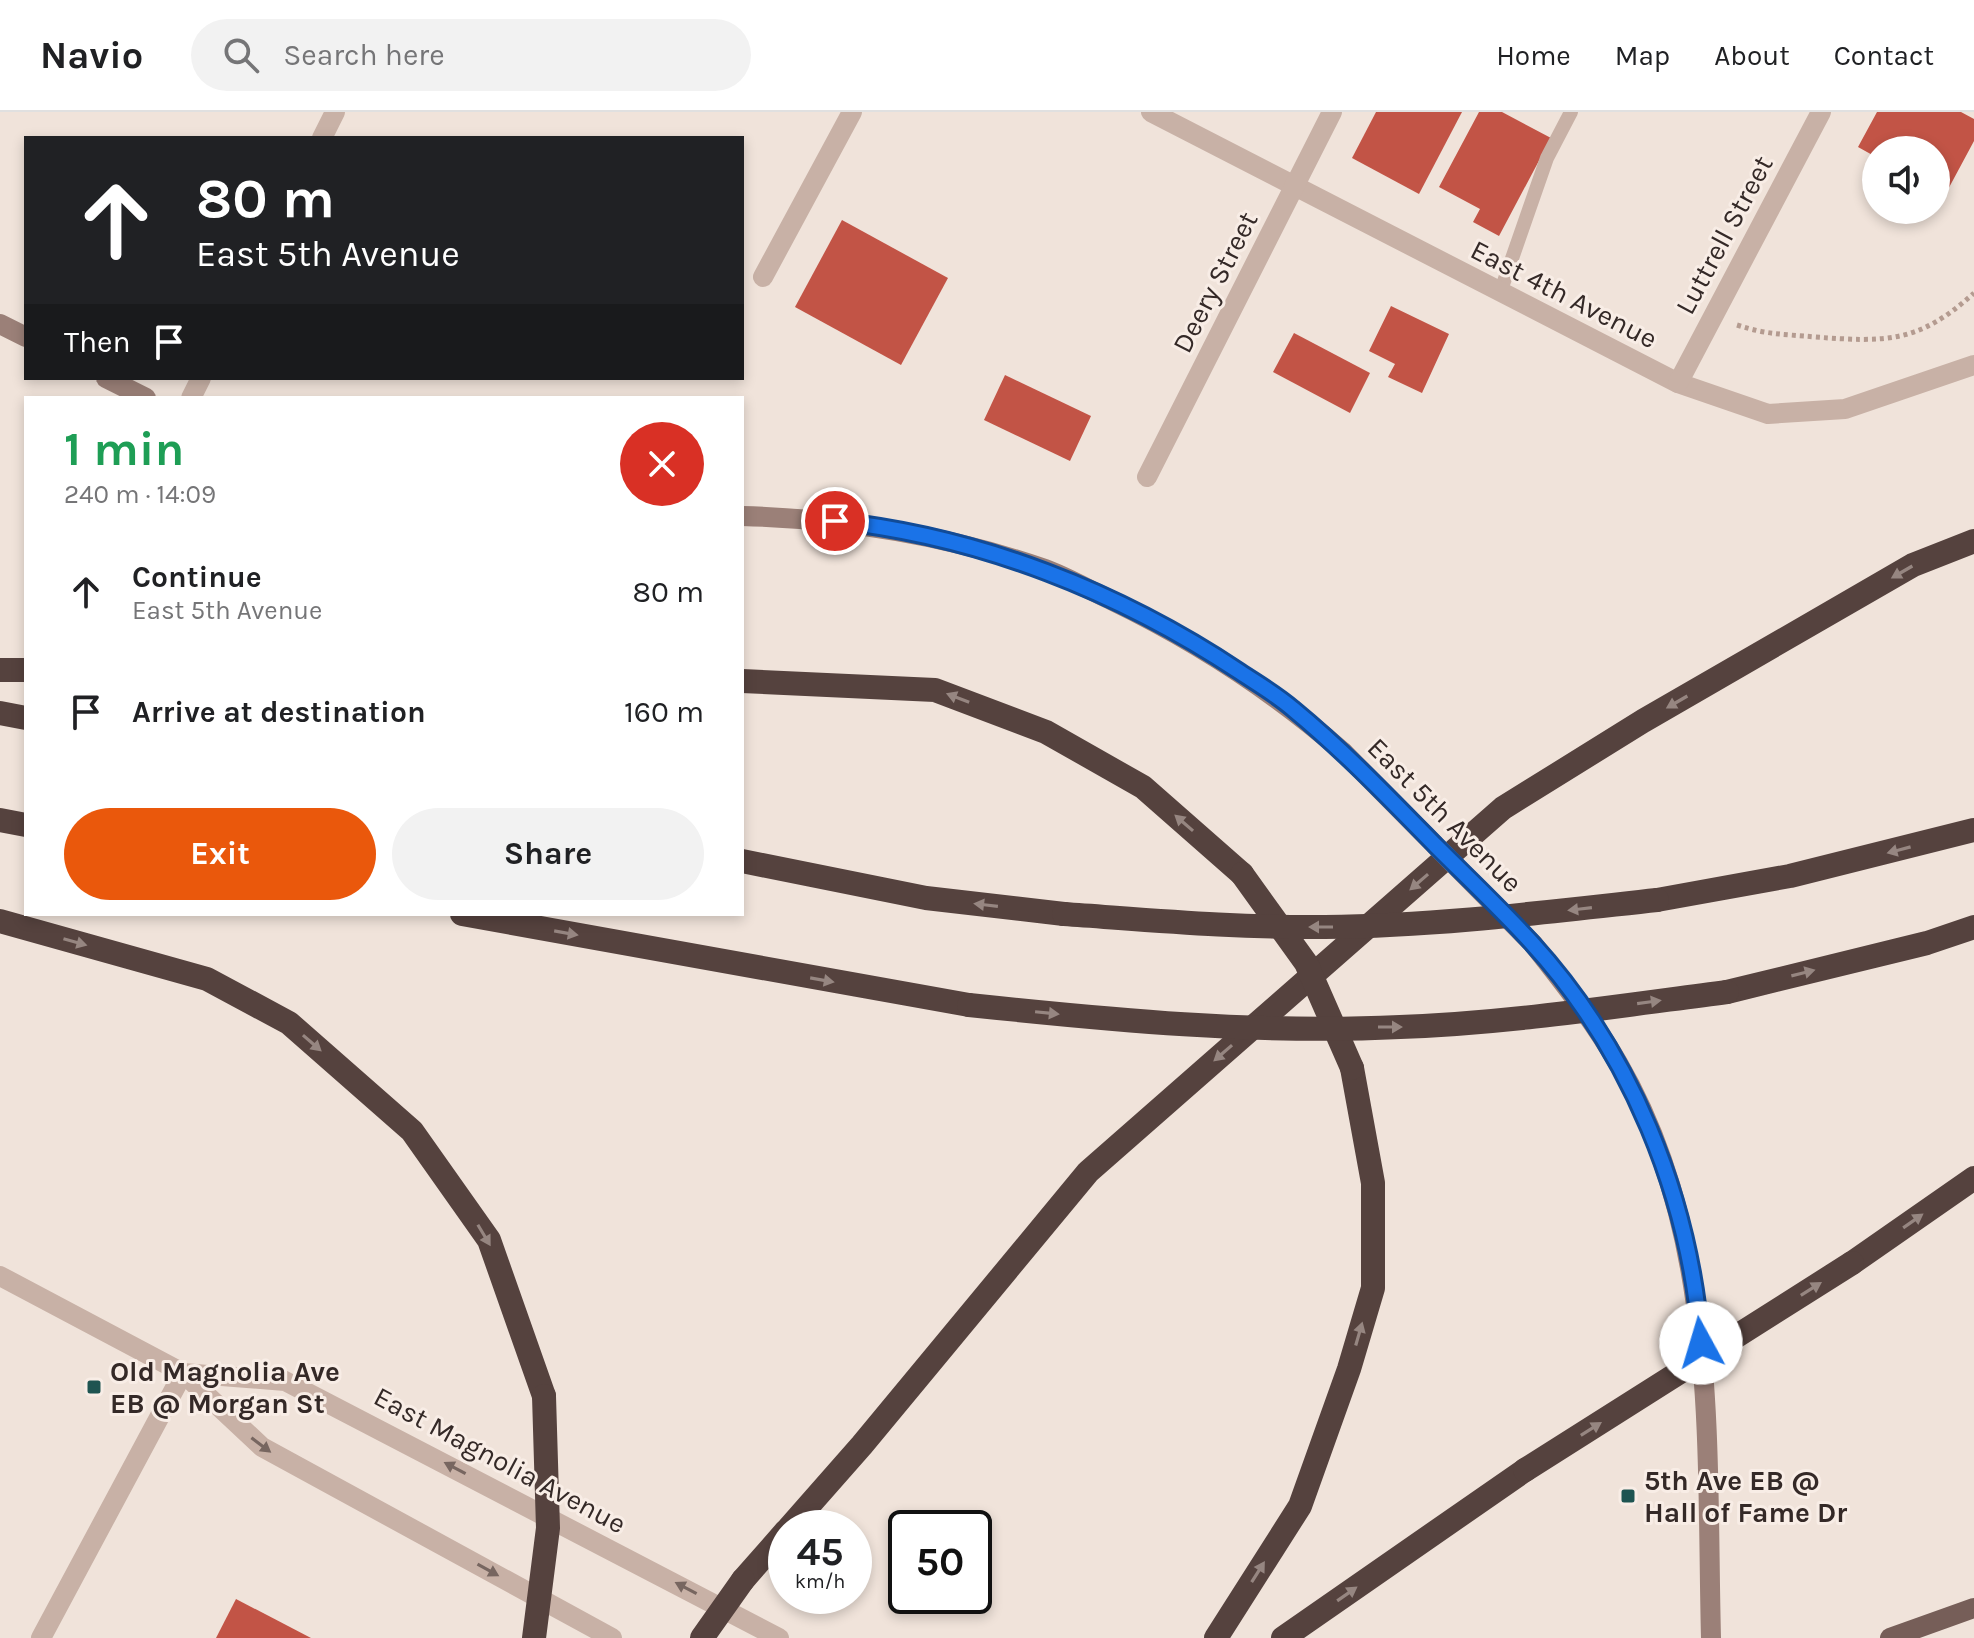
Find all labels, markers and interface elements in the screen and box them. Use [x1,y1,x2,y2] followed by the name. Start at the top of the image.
[191,19,751,91] search box
[40,33,143,78] text: Navio
[219,33,263,77] icon: search
[283,37,445,73] text: Search here
[1496,39,1571,72] text: Home
[1615,39,1670,72] text: Map
[1714,39,1790,72] text: About
[1834,39,1934,72] text: Contact
[1862,136,1950,224] map controls
[1862,136,1950,224] button: sound
[1668,150,1780,320] street label: Luttrell Street
[196,166,335,231] text: 80 m
[64,168,168,272] icon: ahead
[1165,206,1265,358] street label: Deery Street
[196,233,460,275] text: East 5th Avenue
[1465,233,1663,355] street label: East 4th Avenue
[147,320,191,364] icon: arrive
[64,324,131,360] text: Then
[64,421,184,477] text: 1 min
[620,422,704,506] button: close
[64,479,216,510] text: 240 m · 14:09
[801,487,869,555] pin
[813,499,857,543] icon: arrive
[132,559,262,595] text: Continue
[1891,565,1913,579] one-way arrow
[64,570,108,614] icon: ahead
[633,574,704,610] text: 80 m
[132,595,322,626] text: East 5th Avenue
[64,690,108,734] icon: arrive
[946,692,970,704] one-way arrow
[132,694,426,730] text: Arrive at destination
[624,694,704,730] text: 160 m
[1666,695,1688,709] one-way arrow
[1361,731,1529,899] street label: East 5th Avenue
[64,808,376,900] button: Exit
[392,808,704,900] button: Share
[1174,814,1193,832] one-way arrow
[1886,845,1911,857] one-way arrow
[1409,872,1428,890] one-way arrow
[973,899,998,912] one-way arrow
[1567,903,1592,916] one-way arrow
[1308,921,1333,933] one-way arrow
[554,927,579,939] one-way arrow
[63,937,88,949] one-way arrow
[1791,966,1816,979] one-way arrow
[809,974,834,986] one-way arrow
[1637,995,1662,1008] one-way arrow
[1035,1006,1060,1019] one-way arrow
[1378,1021,1403,1033] one-way arrow
[301,1034,321,1051] one-way arrow
[1214,1044,1234,1061] one-way arrow
[1902,1214,1923,1229] one-way arrow
[477,1224,491,1246] one-way arrow
[1800,1282,1821,1297] one-way arrow
[1659,1301,1743,1385] position arrow
[1353,1322,1366,1346] one-way arrow
[110,1355,340,1420] place label: Old Magnolia Ave EB @ Morgan St
[85,1378,103,1396] marker: Old Magnolia Ave EB @ Morgan St
[368,1380,632,1540] street label: East Magnolia Avenue
[1580,1422,1602,1436] one-way arrow
[251,1436,271,1452] one-way arrow
[444,1462,467,1475] one-way arrow
[1644,1464,1847,1529] place label: 5th Ave EB @ Hall of Fame Dr
[1619,1487,1637,1505] marker: 5th Ave EB @ Hall of Fame Dr
[888,1510,992,1614] speed limit sign: 50
[796,1528,844,1575] text: 45
[1251,1561,1265,1583] one-way arrow
[477,1563,500,1577] one-way arrow
[795,1570,845,1593] text: km/h
[675,1581,697,1595] one-way arrow
[1336,1587,1357,1602] one-way arrow

